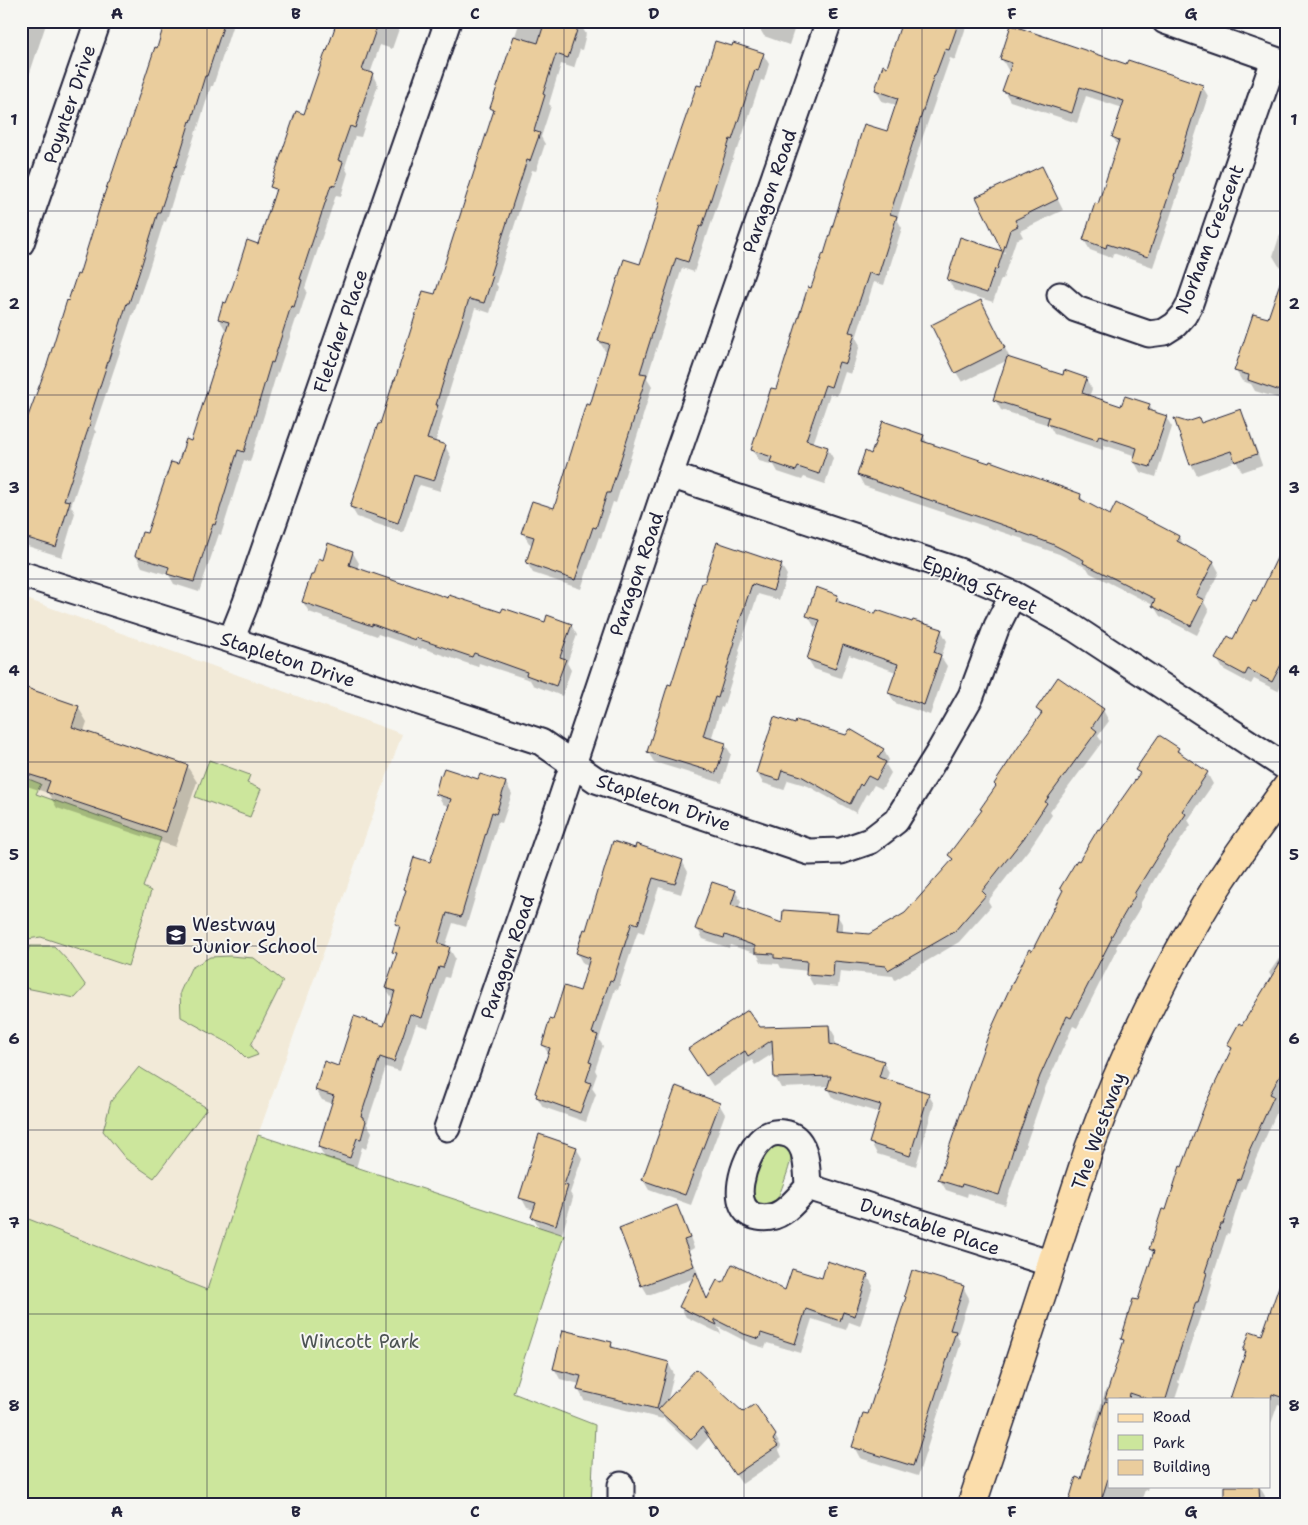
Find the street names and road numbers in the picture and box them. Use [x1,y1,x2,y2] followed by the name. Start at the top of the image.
[37,41,102,167] street label: Poynter Drive
[737,126,802,257] street label: Paragon Road
[1169,161,1249,317] street label: Norham Crescent
[308,266,373,396] street label: Fletcher Place
[604,509,669,640] street label: Paragon Road
[918,549,1041,620] street label: Epping Street
[217,626,359,693] street label: Stapleton Drive
[593,768,734,837] street label: Stapleton Drive
[475,892,540,1023] street label: Paragon Road
[1066,1069,1131,1194] street label: The Westway
[857,1192,1003,1261] street label: Dunstable Place

